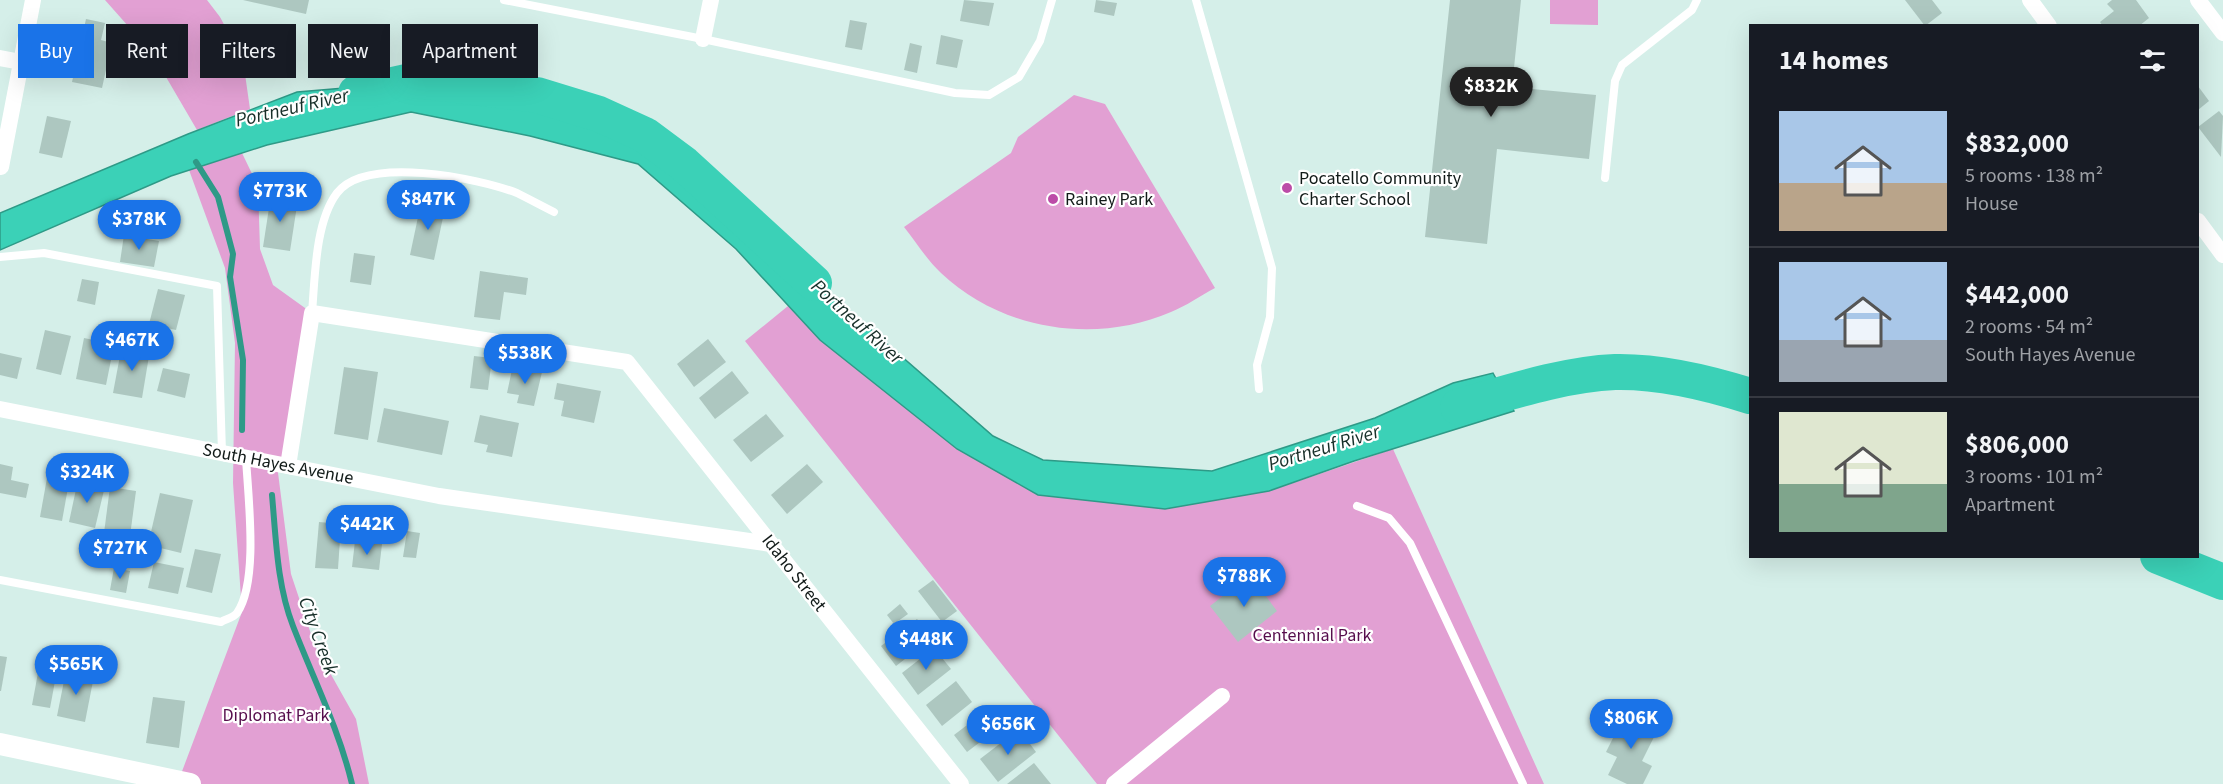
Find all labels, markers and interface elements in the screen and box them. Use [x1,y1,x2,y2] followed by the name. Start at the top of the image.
[18,24,94,78] chip: Buy
[106,24,188,78] chip: Rent
[200,24,296,78] chip: Filters
[308,24,390,78] chip: New
[402,24,538,78] chip: Apartment
[1779,42,1888,79] text: 14 homes
[2136,44,2169,77] icon: filters
[1449,67,1533,118] pin: $832K
[1464,72,1518,100] text: $832K
[233,81,353,135] water label: Portneuf River
[1965,125,2069,162] text: $832,000
[1827,135,1899,207] icon: home
[1965,162,2103,190] text: 5 rooms · 138 m²
[1299,166,1462,212] place label: Pocatello Community Charter School
[238,172,322,223] pin: $773K
[253,177,307,205] text: $773K
[386,180,470,231] pin: $847K
[1280,181,1294,195] marker: Pocatello Community Charter School
[401,185,455,213] text: $847K
[1065,187,1153,212] place label: Rainey Park
[1965,190,2018,218] text: House
[1046,192,1060,206] marker: Rainey Park
[97,200,181,251] pin: $378K
[112,205,166,233] text: $378K
[805,273,910,372] water label: Portneuf River
[1965,276,2069,313] text: $442,000
[1827,286,1899,358] icon: home
[1965,313,2093,341] text: 2 rooms · 54 m²
[90,321,174,372] pin: $467K
[105,326,159,354] text: $467K
[483,334,567,385] pin: $538K
[498,339,552,367] text: $538K
[1965,341,2135,369] text: South Hayes Avenue
[1265,417,1384,478] water label: Portneuf River
[1965,426,2069,463] text: $806,000
[1827,436,1899,508] icon: home
[200,437,356,491] street label: South Hayes Avenue
[45,453,129,504] pin: $324K
[60,458,114,486] text: $324K
[1965,463,2103,491] text: 3 rooms · 101 m²
[1965,491,2055,519] text: Apartment
[325,505,409,556] pin: $442K
[340,510,394,538] text: $442K
[78,529,162,580] pin: $727K
[756,529,832,617] street label: Idaho Street
[93,534,147,562] text: $727K
[1202,557,1286,608] pin: $788K
[1217,562,1271,590] text: $788K
[291,593,345,680] water label: City Creek
[884,620,968,671] pin: $448K
[1253,623,1372,648] park label: Centennial Park
[899,625,953,653] text: $448K
[34,645,118,696] pin: $565K
[49,650,103,678] text: $565K
[1589,699,1673,750] pin: $806K
[223,703,330,728] park label: Diplomat Park
[1604,704,1658,732] text: $806K
[966,705,1050,756] pin: $656K
[981,710,1035,738] text: $656K

